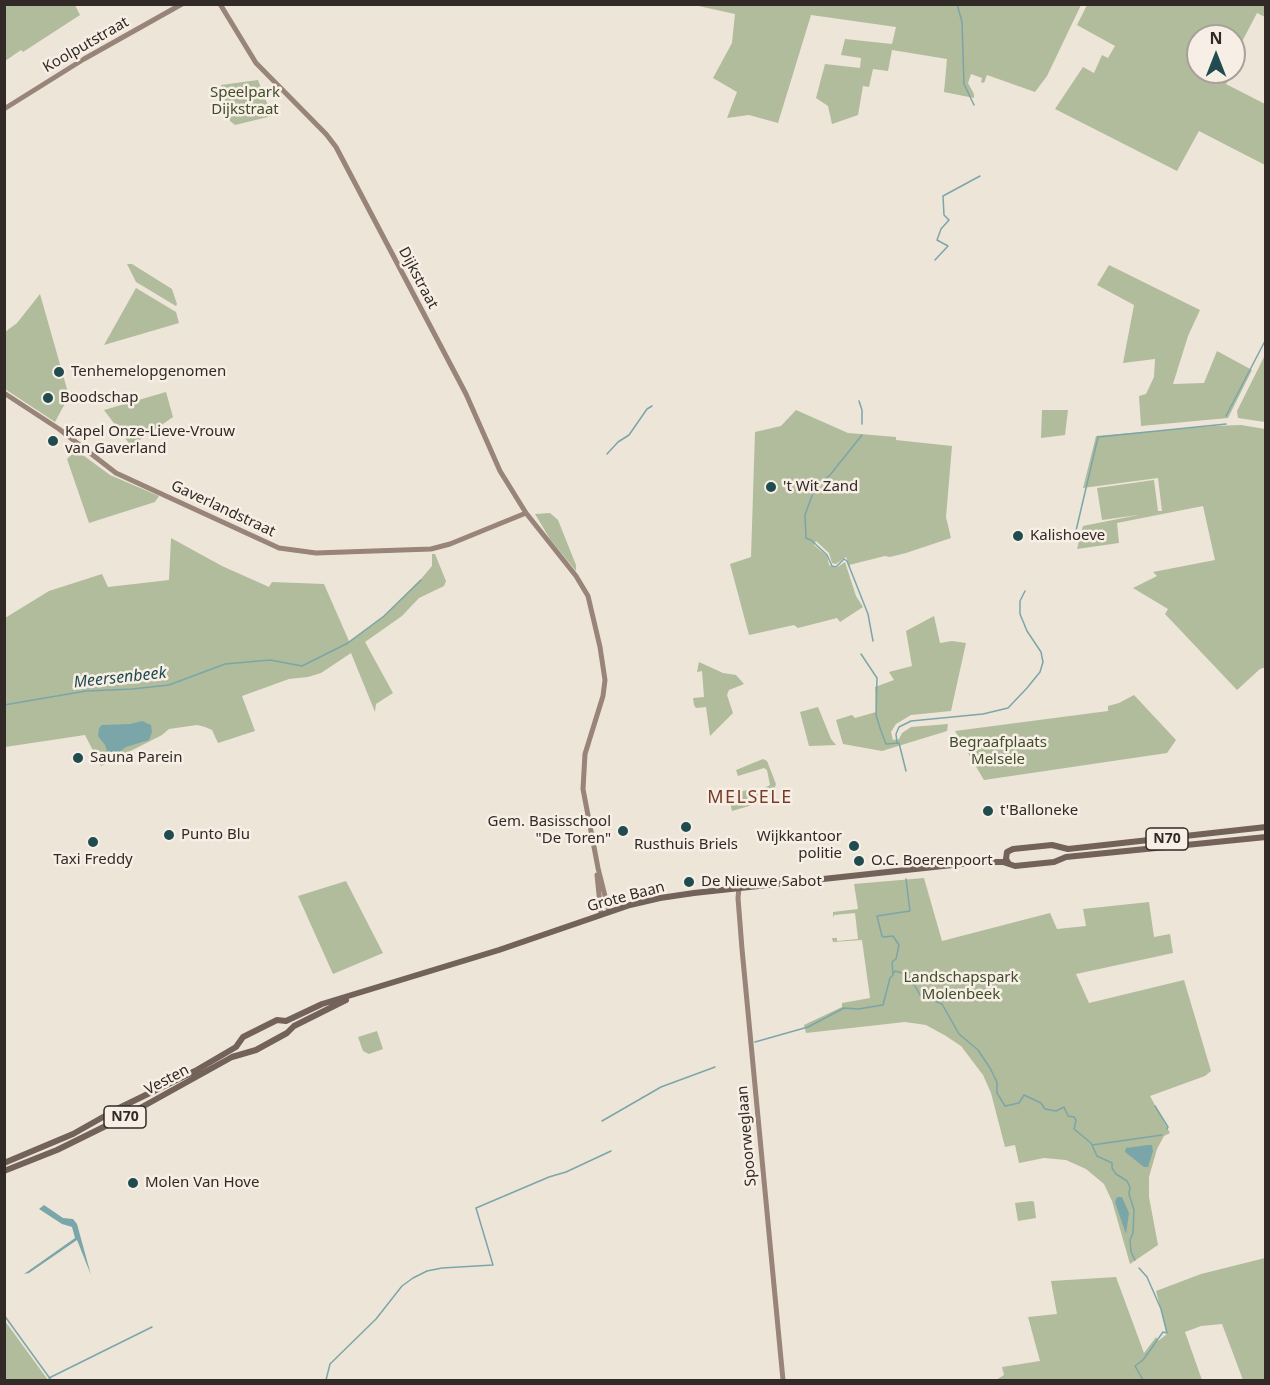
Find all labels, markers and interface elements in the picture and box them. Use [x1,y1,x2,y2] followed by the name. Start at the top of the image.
[40,13,132,77] street label: Koolputstraat
[1186,24,1246,84] north arrow
[1209,27,1223,49] text: N
[210,84,280,119] park label: Speelpark Dijkstraat
[394,244,442,312] street label: Dijkstraat
[71,363,226,381] place label: Tenhemelopgenomen
[52,365,66,379] marker: Tenhemelopgenomen
[60,389,138,407] place label: Boodschap
[41,391,55,405] marker: Boodschap
[65,423,235,458] place label: Kapel Onze-Lieve-Vrouw van Gaverland
[46,434,60,448] marker: Kapel Onze-Lieve-Vrouw van Gaverland
[168,477,278,541] street label: Gaverlandstraat
[783,478,858,496] place label: 't Wit Zand
[764,480,778,494] marker: 't Wit Zand
[1030,527,1105,545] place label: Kalishoeve
[1011,529,1025,543] marker: Kalishoeve
[73,664,167,692] water label: Meersenbeek
[949,734,1047,769] park label: Begraafplaats Melsele
[90,749,182,767] place label: Sauna Parein
[71,751,85,765] marker: Sauna Parein
[707,787,793,809] district label: MELSELE
[1000,802,1078,820] place label: t'Balloneke
[981,804,995,818] marker: t'Balloneke
[488,813,611,848] place label: Gem. Basisschool "De Toren"
[679,820,693,834] marker: Rusthuis Briels
[616,824,630,838] marker: Gem. Basisschool "De Toren"
[181,826,250,844] place label: Punto Blu
[162,828,176,842] marker: Punto Blu
[757,828,842,863] place label: Wijkkantoor politie
[1146,828,1188,850] road number: N70
[86,835,100,849] marker: Taxi Freddy
[634,836,738,854] place label: Rusthuis Briels
[847,839,861,853] marker: Wijkkantoor politie
[53,851,133,869] place label: Taxi Freddy
[871,852,993,870] place label: O.C. Boerenpoort
[852,854,866,868] marker: O.C. Boerenpoort
[701,873,822,891] place label: De Nieuwe Sabot
[682,875,696,889] marker: De Nieuwe Sabot
[585,878,667,916] street label: Grote Baan
[903,969,1019,1004] park label: Landschapspark Molenbeek
[142,1061,192,1099] street label: Vesten
[734,1085,760,1187] street label: Spoorweglaan
[104,1106,146,1128] road number: N70
[145,1174,259,1192] place label: Molen Van Hove
[126,1176,140,1190] marker: Molen Van Hove

